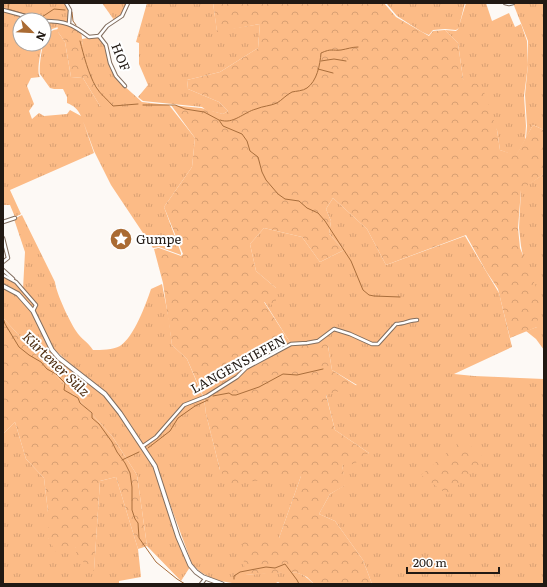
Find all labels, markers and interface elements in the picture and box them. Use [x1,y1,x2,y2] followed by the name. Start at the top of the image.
[12,12,52,52] north arrow
[33,29,51,44] text: N
[107,40,136,74] street label: HOF
[108,226,134,252] place icon: Gumpe
[136,229,182,248] place label: Gumpe
[19,326,95,401] water label: Kürtener Sülz
[187,329,289,398] street label: LANGENSIEFEN
[407,549,499,575] scale bar
[413,553,447,571] text: 200 m

